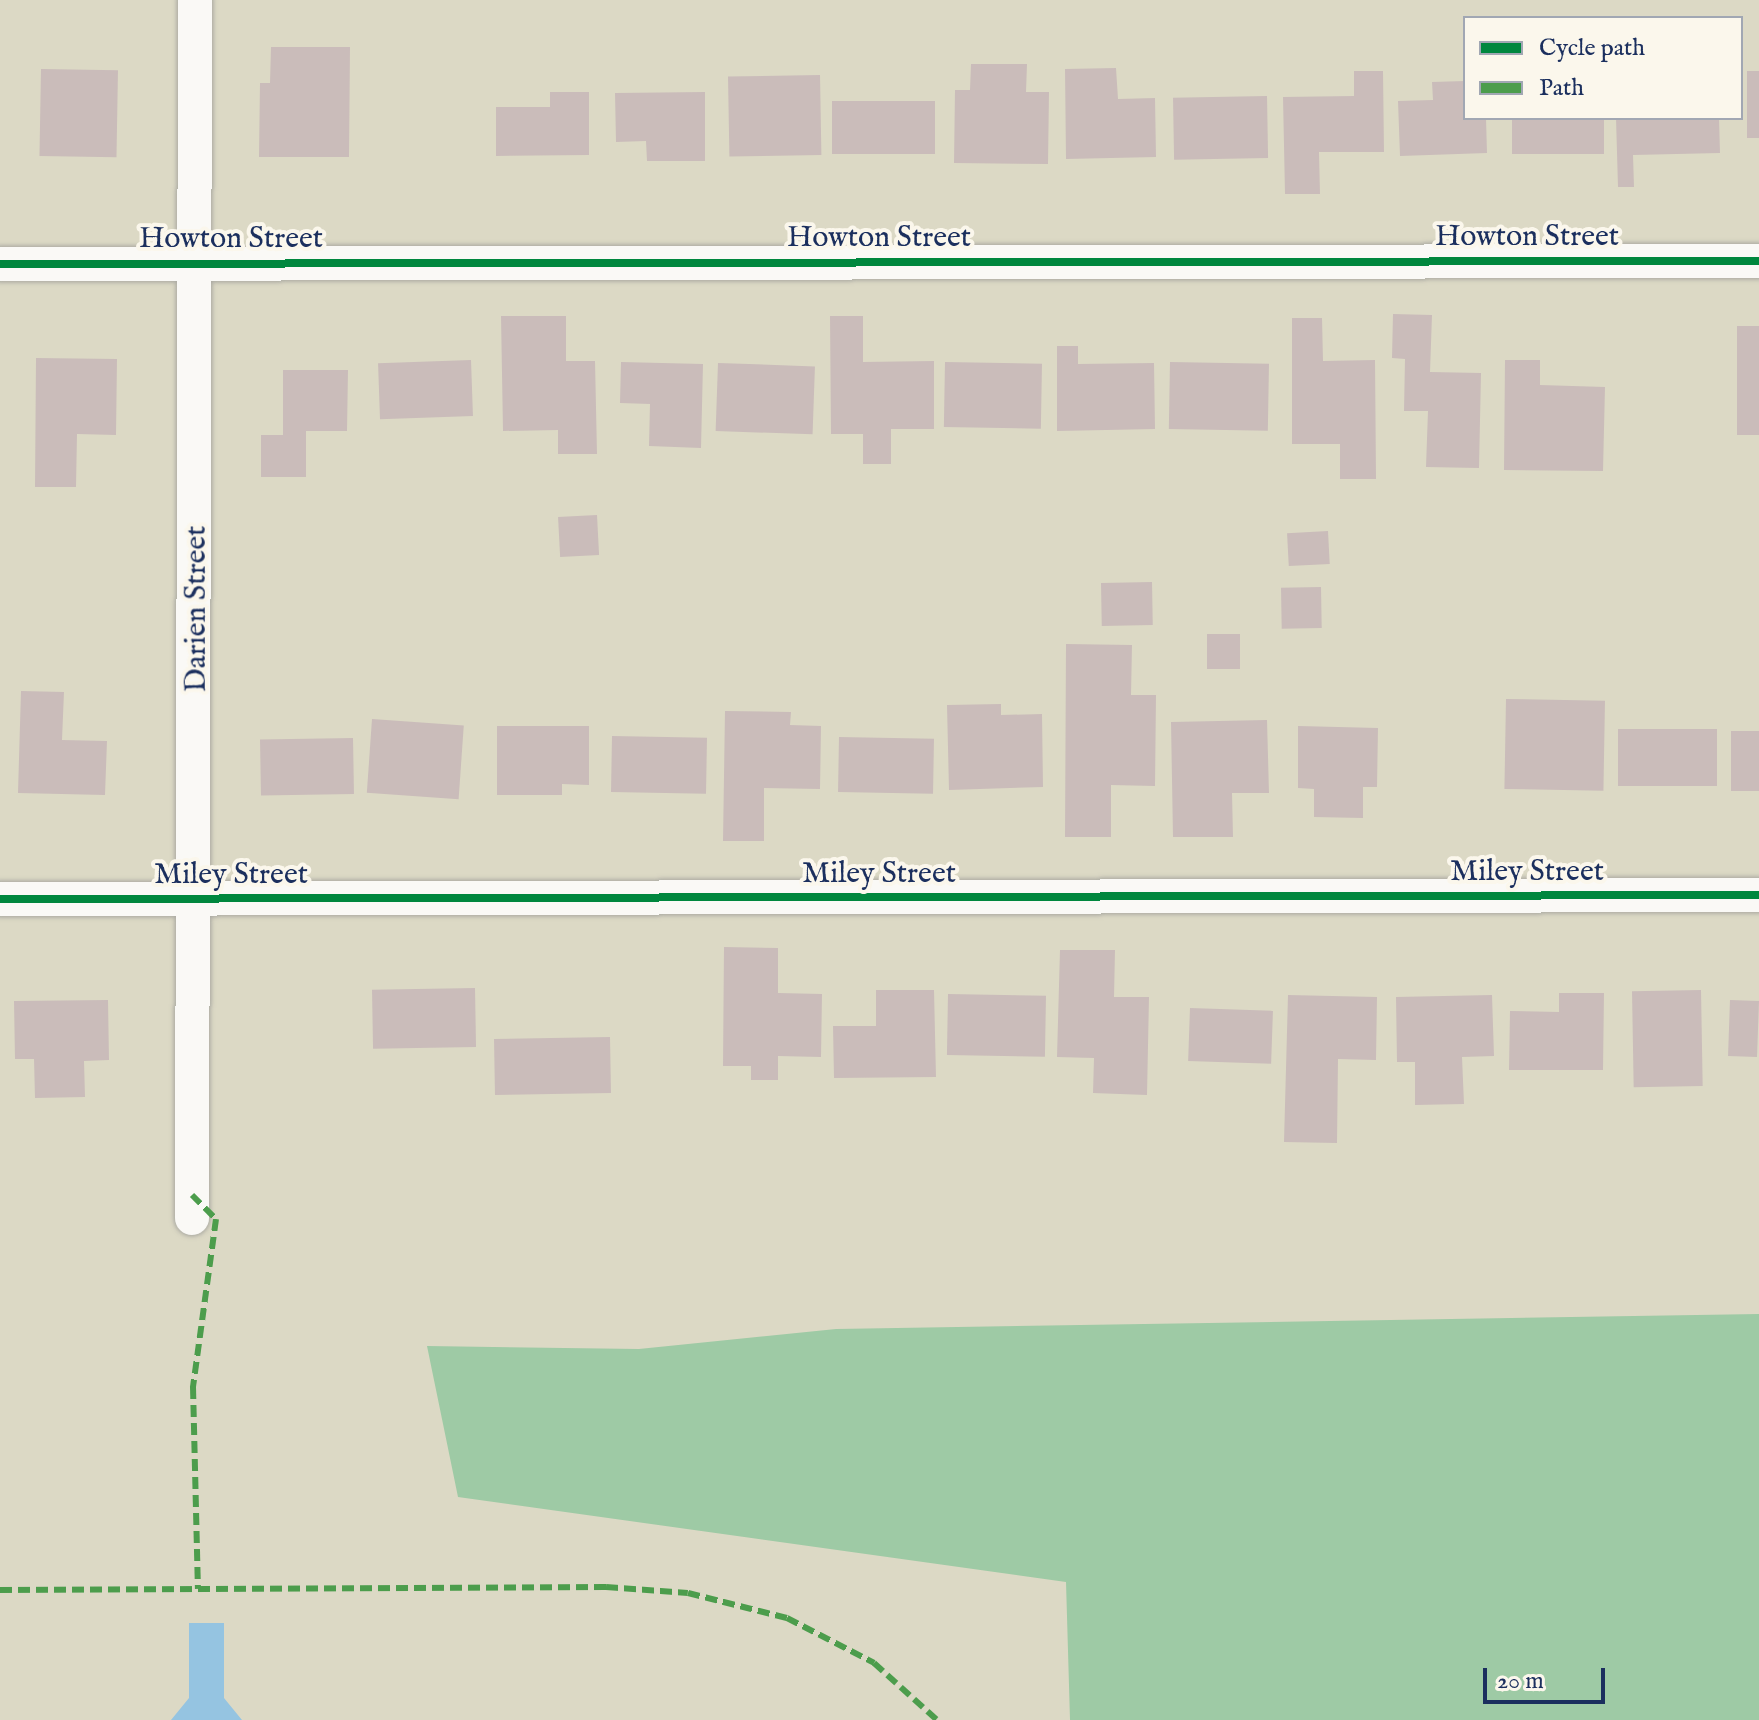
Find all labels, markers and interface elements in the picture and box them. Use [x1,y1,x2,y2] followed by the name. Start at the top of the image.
[1463,16,1743,120] legend
[1539,33,1645,64] text: Cycle path
[1539,73,1584,104] text: Path
[1435,219,1619,255] street label: Howton Street
[787,220,971,256] street label: Howton Street
[139,221,323,257] street label: Howton Street
[179,526,215,692] street label: Darien Street
[1450,854,1604,890] street label: Miley Street
[802,856,956,892] street label: Miley Street
[154,857,308,893] street label: Miley Street
[1487,1652,1609,1702] scale bar
[1497,1666,1544,1697] text: 20 m

